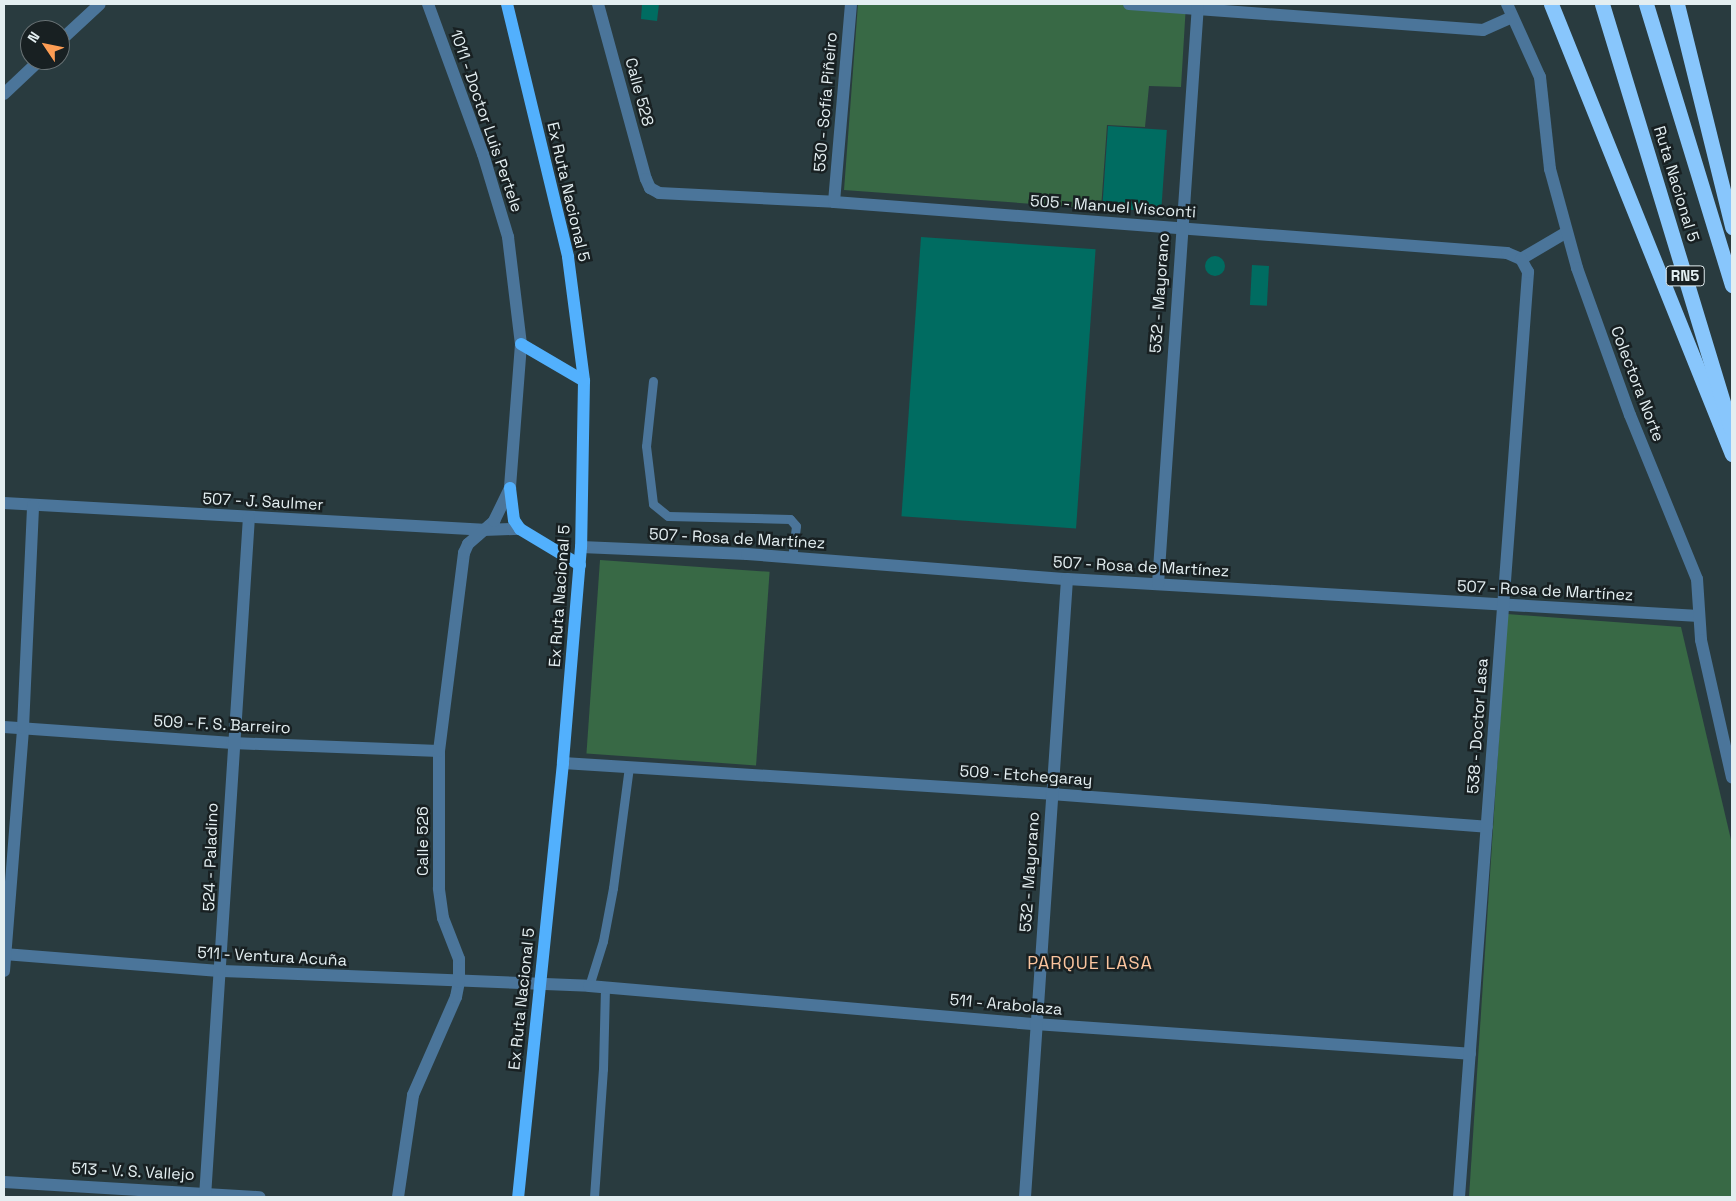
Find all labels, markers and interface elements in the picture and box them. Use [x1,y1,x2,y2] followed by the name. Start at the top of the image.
[20,20,70,70] north arrow
[446,27,526,215] street label: 1011 - Doctor Luis Pertele
[23,28,43,46] text: N
[810,31,842,173] street label: 530 - Sofía Piñeiro
[621,56,657,128] street label: Calle 528
[543,120,593,264] street label: Ex Ruta Nacional 5
[1649,124,1703,244] street label: Ruta Nacional 5
[1029,192,1197,222] street label: 505 - Manuel Visconti
[1146,232,1174,354] street label: 532 - Mayorano
[1665,264,1705,288] road number: RN5
[1606,324,1668,444] street label: Colectora Norte
[201,489,325,515] street label: 507 - J. Saulmer
[545,524,575,668] street label: Ex Ruta Nacional 5
[648,525,826,553] street label: 507 - Rosa de Martínez
[1052,553,1230,581] street label: 507 - Rosa de Martínez
[1456,577,1634,605] street label: 507 - Rosa de Martínez
[1464,657,1492,795] street label: 538 - Doctor Lasa
[152,712,292,738] street label: 509 - F. S. Barreiro
[958,762,1094,790] street label: 509 - Etchegaray
[199,802,223,912] street label: 524 - Paladino
[413,806,433,876] street label: Calle 526
[1016,811,1044,933] street label: 532 - Mayorano
[505,927,539,1071] street label: Ex Ruta Nacional 5
[196,943,348,971] street label: 511 - Ventura Acuña
[1026,952,1154,974] district label: PARQUE LASA
[948,990,1064,1020] street label: 511 - Arabolaza
[70,1159,196,1185] street label: 513 - V. S. Vallejo

